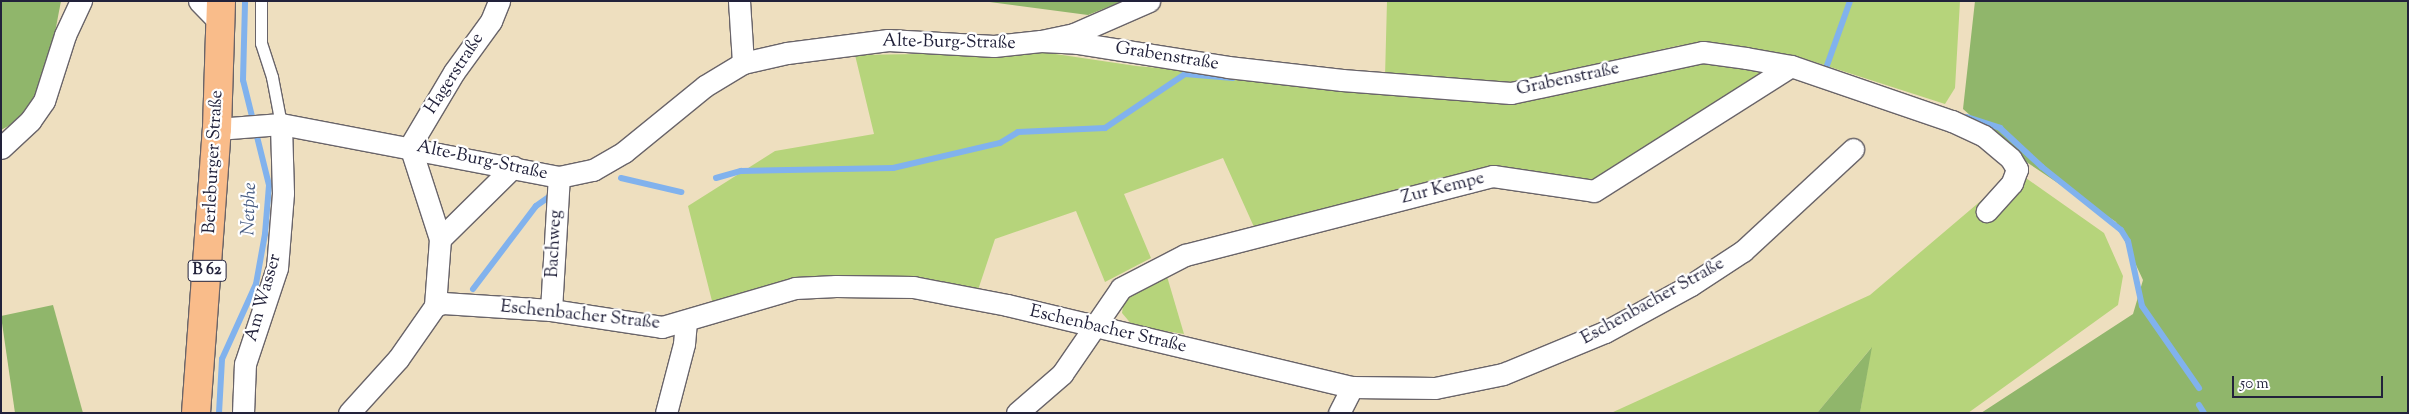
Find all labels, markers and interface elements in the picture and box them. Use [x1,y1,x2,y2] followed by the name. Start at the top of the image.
[421,29,489,119] street label: Hagerstraße
[882,31,1016,55] street label: Alte-Burg-Straße
[1114,38,1220,76] street label: Grabenstraße
[1515,59,1621,101] street label: Grabenstraße
[199,90,229,234] street label: Berleburger Straße
[415,137,549,185] street label: Alte-Burg-Straße
[1399,168,1487,210] street label: Zur Kempe
[238,182,262,236] water label: Netphe
[542,210,568,278] street label: Bachweg
[241,252,287,344] street label: Am Wasser
[1578,254,1728,350] street label: Eschenbacher Straße
[187,258,227,284] road number: B 62
[499,297,661,335] street label: Eschenbacher Straße
[1027,301,1189,359] street label: Eschenbacher Straße
[2234,366,2385,398] scale bar
[2240,374,2269,395] text: 50 m

